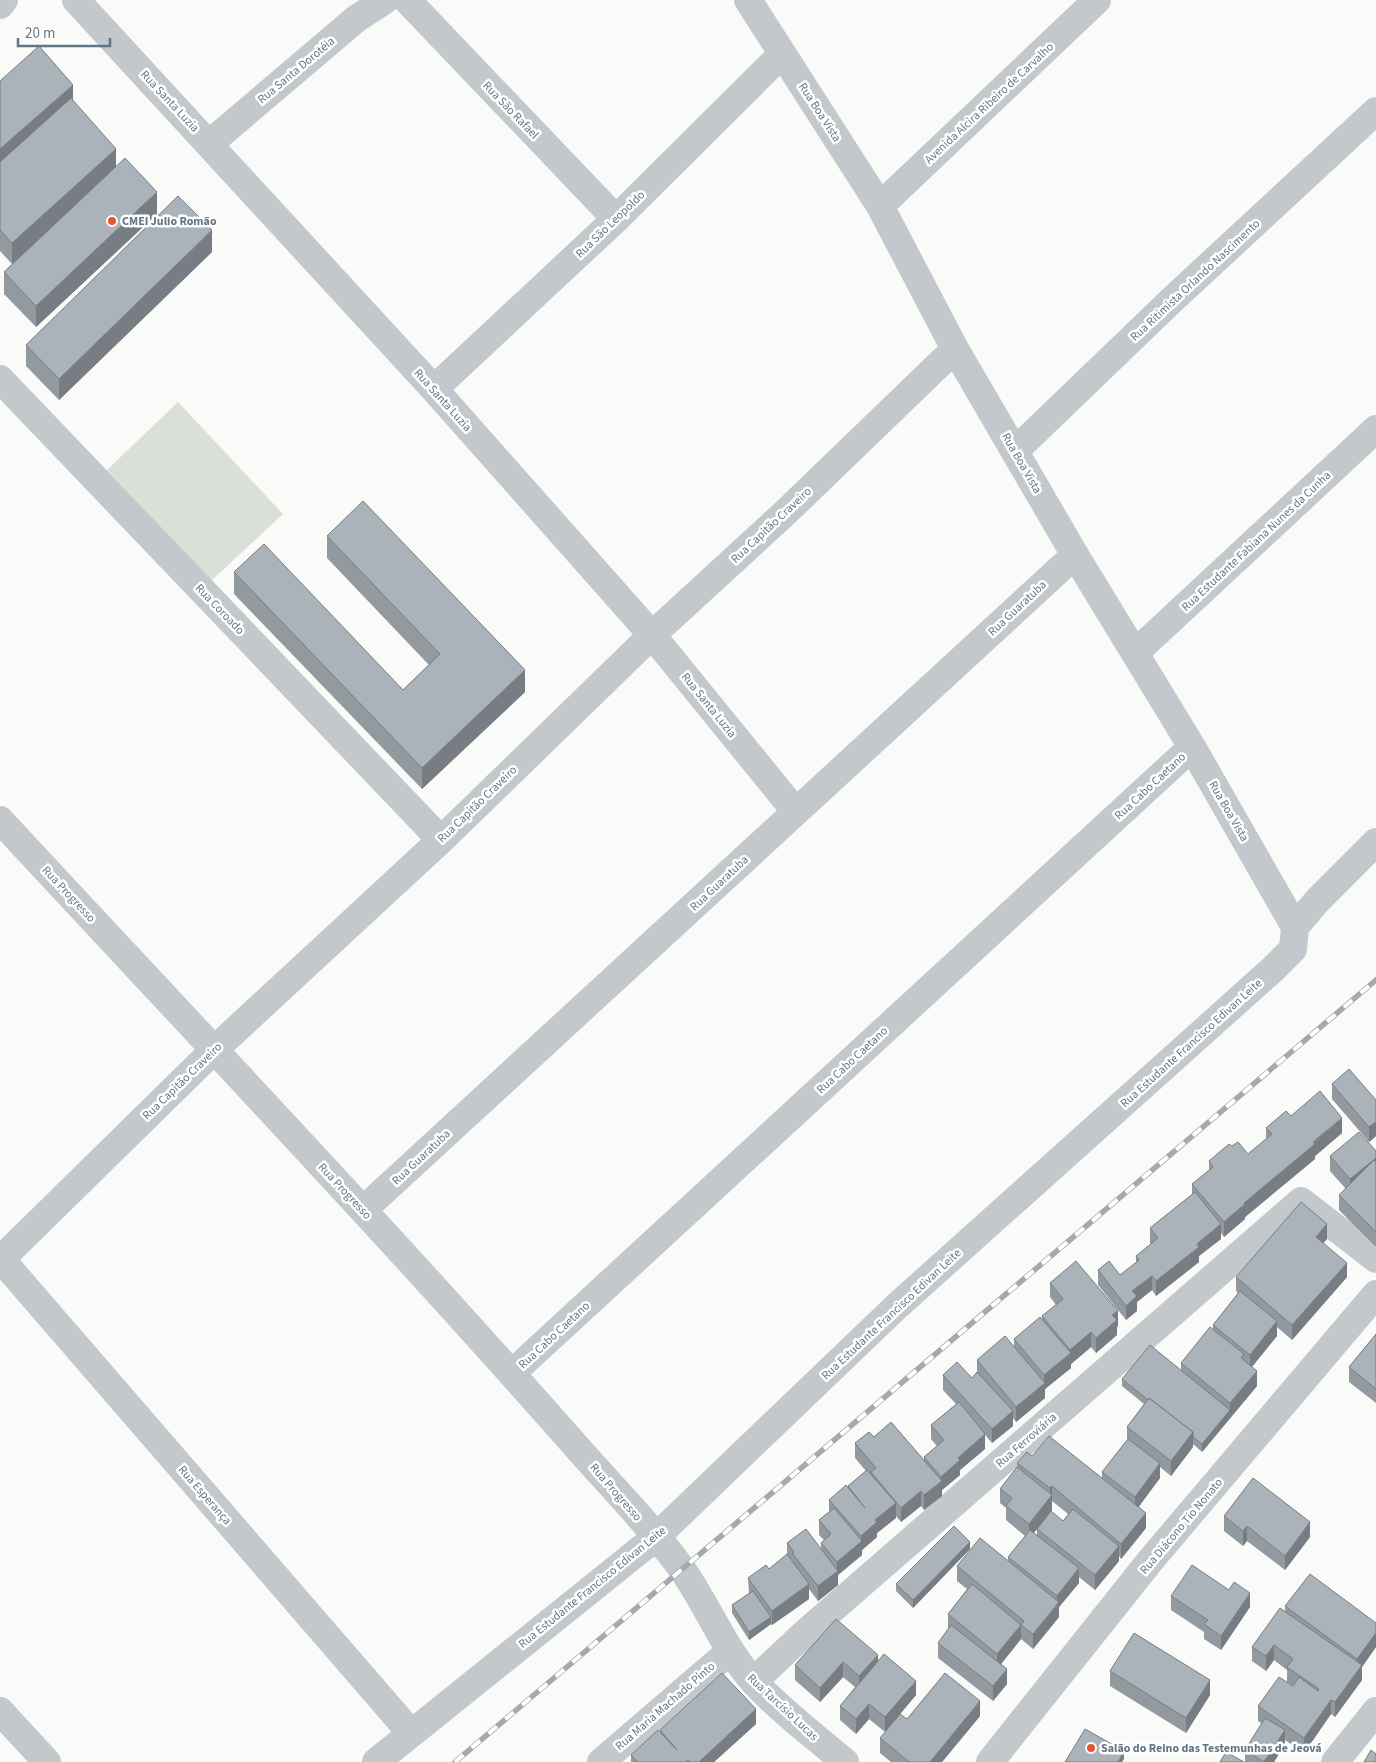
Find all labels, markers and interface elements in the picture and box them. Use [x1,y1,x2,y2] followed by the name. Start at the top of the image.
[18,15,110,47] scale bar
[25,23,55,44] text: 20 m
[254,33,339,108] street label: Rua Santa Dorotéia
[921,39,1058,168] street label: Avenida Alcira Ribeiro de Carvalho
[136,67,203,136] street label: Rua Santa Luzia
[479,78,543,143] street label: Rua São Rafael
[794,79,845,145] street label: Rua Boa Vista
[572,187,649,262] street label: Rua São Leopoldo
[122,213,217,230] place label: CMEI Julio Romão
[106,215,118,227] marker: CMEI Julio Romão
[1127,215,1264,345] street label: Rua Ritimista Orlando Nascimento
[410,365,476,436] street label: Rua Santa Luzia
[997,430,1046,497] street label: Rua Boa Vista
[1178,467,1335,615] street label: Rua Estudante Fabiana Nunes da Cunha
[727,483,815,567] street label: Rua Capitão Craveiro
[984,577,1050,640] street label: Rua Guaratuba
[191,580,248,639] street label: Rua Coroado
[677,669,740,742] street label: Rua Santa Luzia
[1111,749,1190,824] street label: Rua Cabo Caetano
[434,762,521,847] street label: Rua Capitão Craveiro
[1204,778,1253,845] street label: Rua Boa Vista
[686,852,752,915] street label: Rua Guaratuba
[38,862,99,926] street label: Rua Progresso
[1117,975,1266,1112] street label: Rua Estudante Francisco Edivan Leite
[813,1023,892,1098] street label: Rua Cabo Caetano
[139,1039,226,1124] street label: Rua Capitão Craveiro
[388,1126,454,1189] street label: Rua Guaratuba
[314,1159,375,1223] street label: Rua Progresso
[818,1245,965,1384] street label: Rua Estudante Francisco Edivan Leite
[515,1298,594,1373] street label: Rua Cabo Caetano
[992,1409,1061,1472] street label: Rua Ferroviária
[586,1460,646,1525] street label: Rua Progresso
[174,1462,235,1529] street label: Rua Esperança
[1136,1475,1227,1578] street label: Rua Diácono Tio Nonato
[515,1522,670,1652] street label: Rua Estudante Francisco Edivan Leite
[612,1658,719,1755] street label: Rua Maria Machado Pinto
[743,1670,822,1745] street label: Rua Tarcísio Lucas
[1101,1740,1322,1757] place label: Salão do Reino das Testemunhas de Jeová
[1085,1742,1097,1754] marker: Salão do Reino das Testemunhas de Jeová

